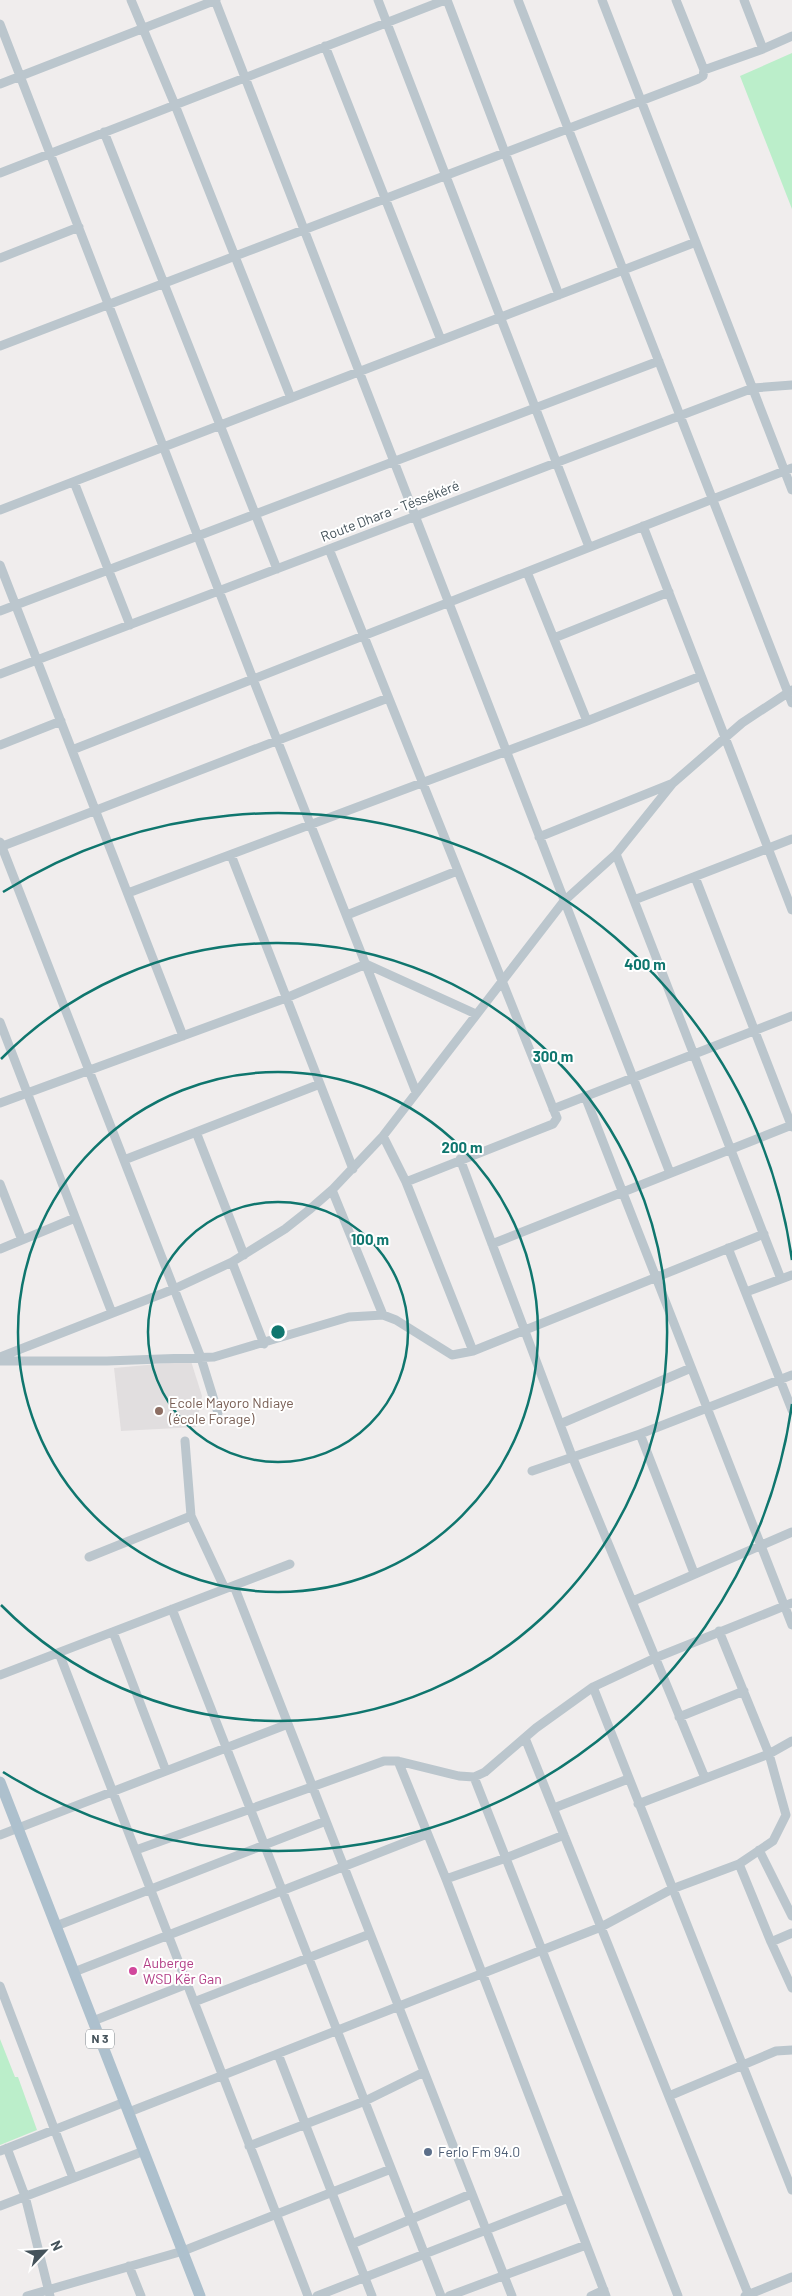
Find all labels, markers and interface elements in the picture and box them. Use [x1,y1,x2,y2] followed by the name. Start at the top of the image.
[318,476,462,545] street label: Route Dhara - Téssékéré
[624,955,666,973] text: 400 m
[533,1047,573,1065] text: 300 m
[441,1138,483,1156] text: 200 m
[351,1230,389,1248] text: 100 m
[269,1323,287,1341] centre of rings
[168,1394,294,1427] place label: Ecole Mayoro Ndiaye (école Forage)
[153,1405,165,1417] marker: Ecole Mayoro Ndiaye (école Forage)
[143,1954,222,1987] place label: Auberge WSD Kër Gan
[127,1965,139,1977] marker: Auberge WSD Kër Gan
[86,2030,114,2048] road number: N 3
[438,2143,520,2160] place label: Ferlo Fm 94.0
[422,2146,434,2158] marker: Ferlo Fm 94.0
[20,2226,70,2276] north arrow
[48,2237,67,2253] text: N

